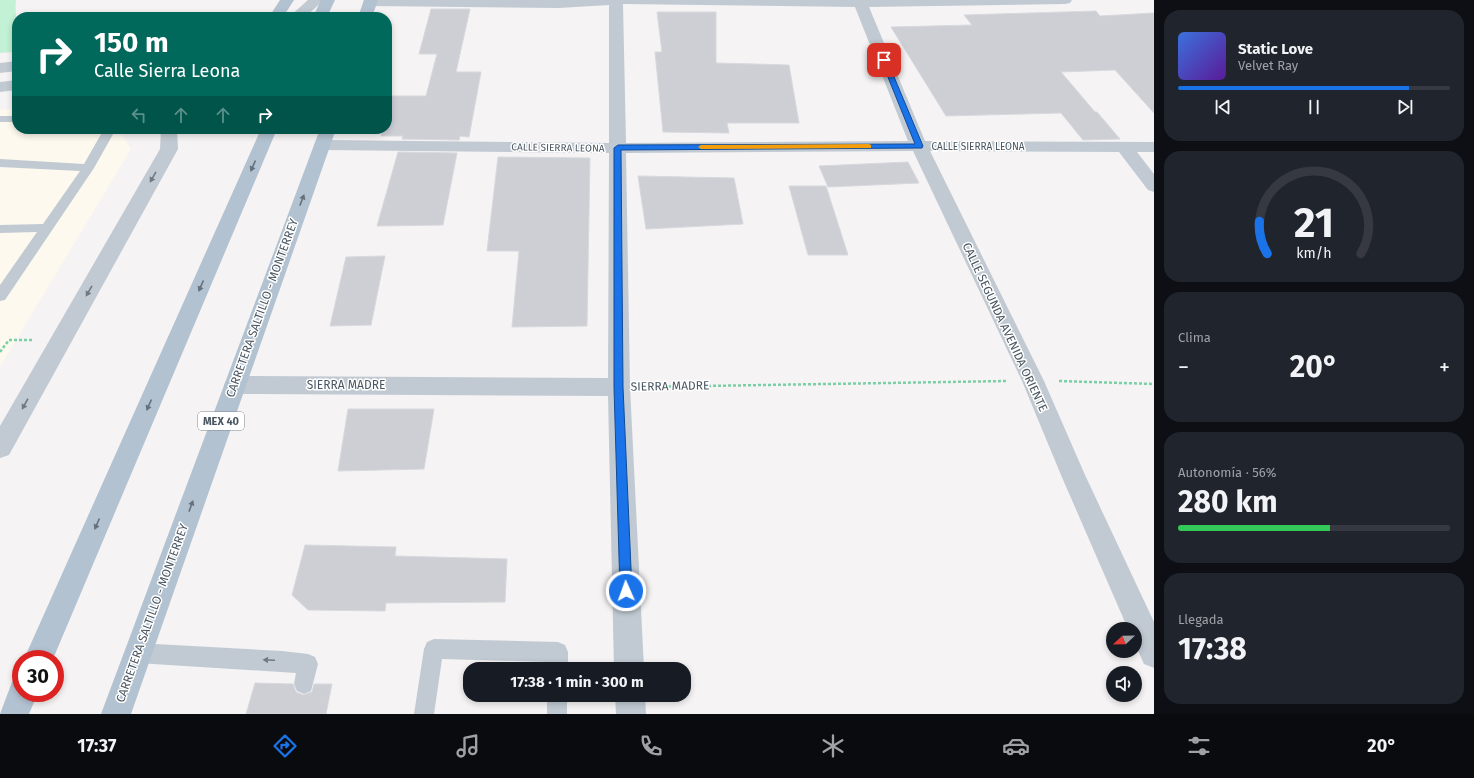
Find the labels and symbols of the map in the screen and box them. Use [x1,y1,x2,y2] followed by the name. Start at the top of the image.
[867,43,901,77] pin
[511,141,605,155] street label: CALLE SIERRA LEONA
[931,141,1025,153] street label: CALLE SIERRA LEONA
[250,161,256,172] one-way arrow
[149,172,156,183] one-way arrow
[300,193,306,205] one-way arrow
[223,216,301,399] street label: CARRETERA SALTILLO - MONTERREY
[960,240,1050,414] street label: CALLE SEGUNDA AVENIDA ORIENTE
[198,280,204,291] one-way arrow
[85,285,92,296] one-way arrow
[307,378,385,392] street label: SIERRA MADRE
[631,378,709,394] street label: SIERRA MADRE
[21,398,28,410] one-way arrow
[146,399,152,410] one-way arrow
[198,412,244,430] road number: MEX 40
[188,499,194,511] one-way arrow
[94,518,100,529] one-way arrow
[113,521,191,704] street label: CARRETERA SALTILLO - MONTERREY
[605,570,647,612] position arrow
[1106,622,1142,658] north arrow
[12,650,64,702] speed limit sign: 30
[263,657,275,664] one-way arrow

